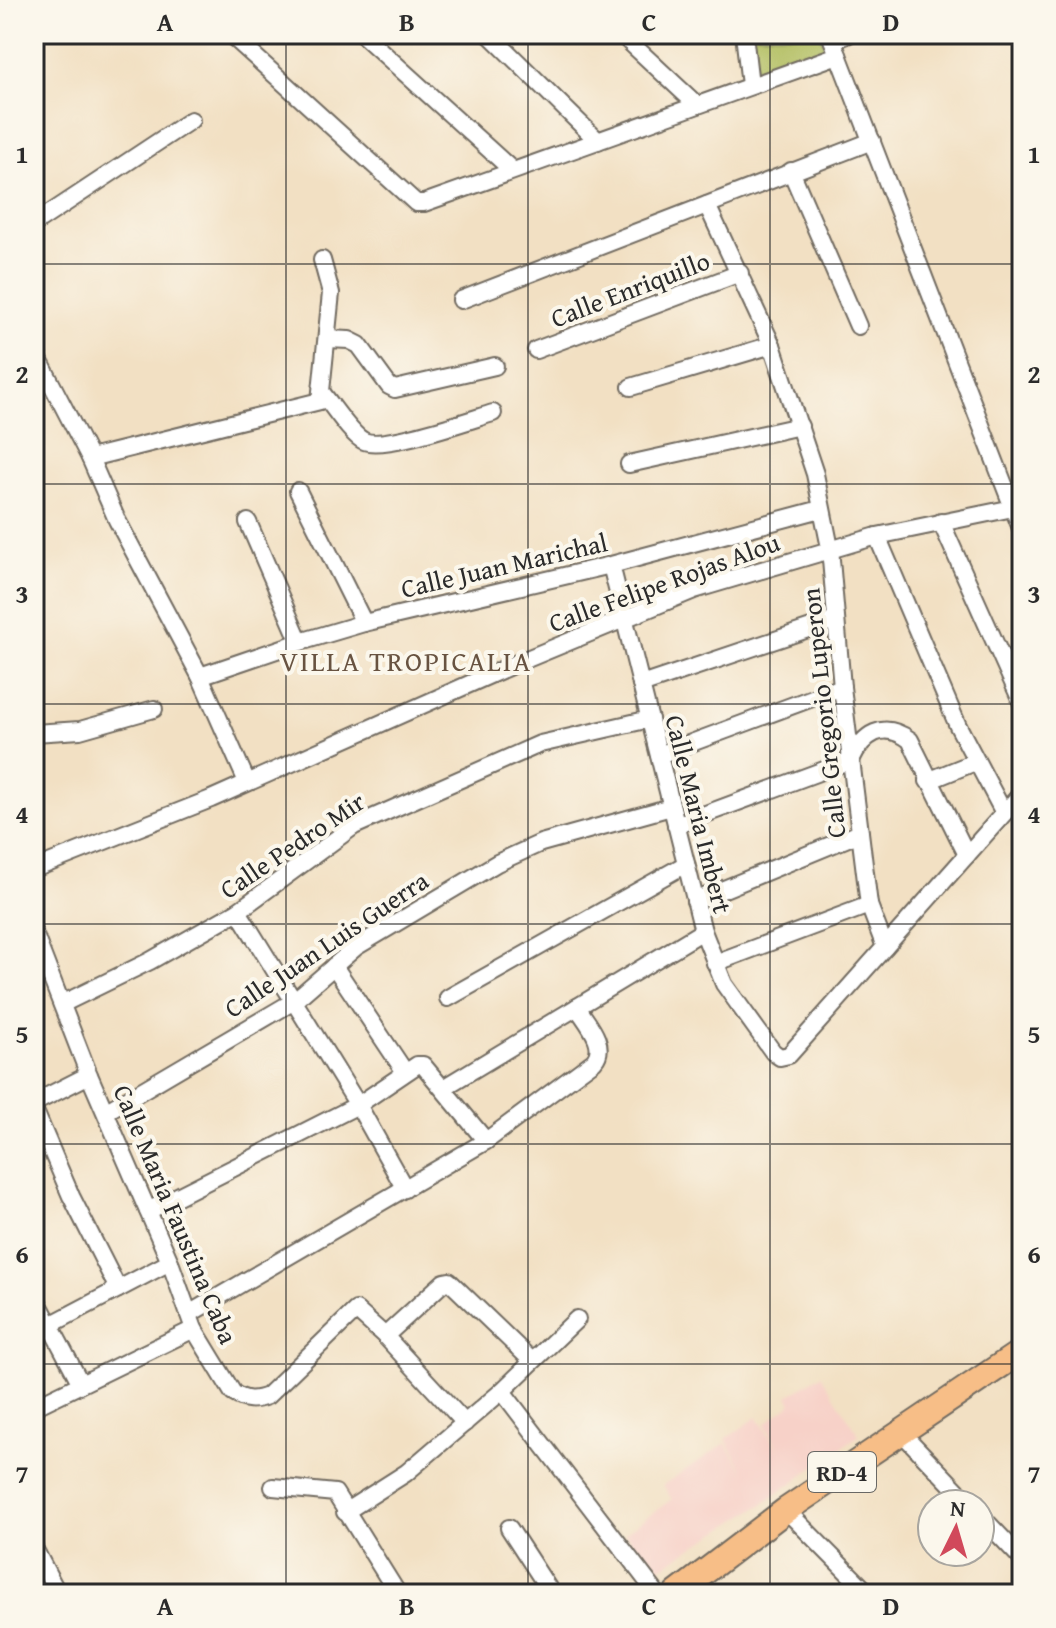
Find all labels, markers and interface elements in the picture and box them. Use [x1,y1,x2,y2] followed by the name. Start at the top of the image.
[157,2,174,41] text: A
[399,2,415,41] text: B
[642,2,656,41] text: C
[883,2,899,41] text: D
[15,134,29,173] text: 1
[1027,134,1041,173] text: 1
[545,241,715,337] street label: Calle Enriquillo
[15,354,29,393] text: 2
[1027,354,1041,393] text: 2
[397,522,611,608] street label: Calle Juan Marichal
[543,522,785,642] street label: Calle Felipe Rojas Alou
[15,574,29,613] text: 3
[1027,574,1041,613] text: 3
[790,586,856,840] street label: Calle Gregorio Luperon
[280,640,532,681] district label: VILLA TROPICALIA
[655,711,743,917] street label: Calle Maria Imbert
[212,782,373,908] street label: Calle Pedro Mir
[15,794,29,833] text: 4
[1027,794,1041,833] text: 4
[216,861,437,1027] street label: Calle Juan Luis Guerra
[15,1014,29,1053] text: 5
[1027,1014,1041,1053] text: 5
[104,1078,249,1350] street label: Calle Maria Faustina Caba
[15,1234,29,1273] text: 6
[1027,1234,1041,1273] text: 6
[808,1452,876,1492] road number: RD-4
[15,1454,29,1493] text: 7
[1027,1454,1041,1493] text: 7
[916,1488,996,1568] north arrow
[949,1491,967,1525] text: N
[157,1586,174,1625] text: A
[399,1586,415,1625] text: B
[642,1586,656,1625] text: C
[883,1586,899,1625] text: D

